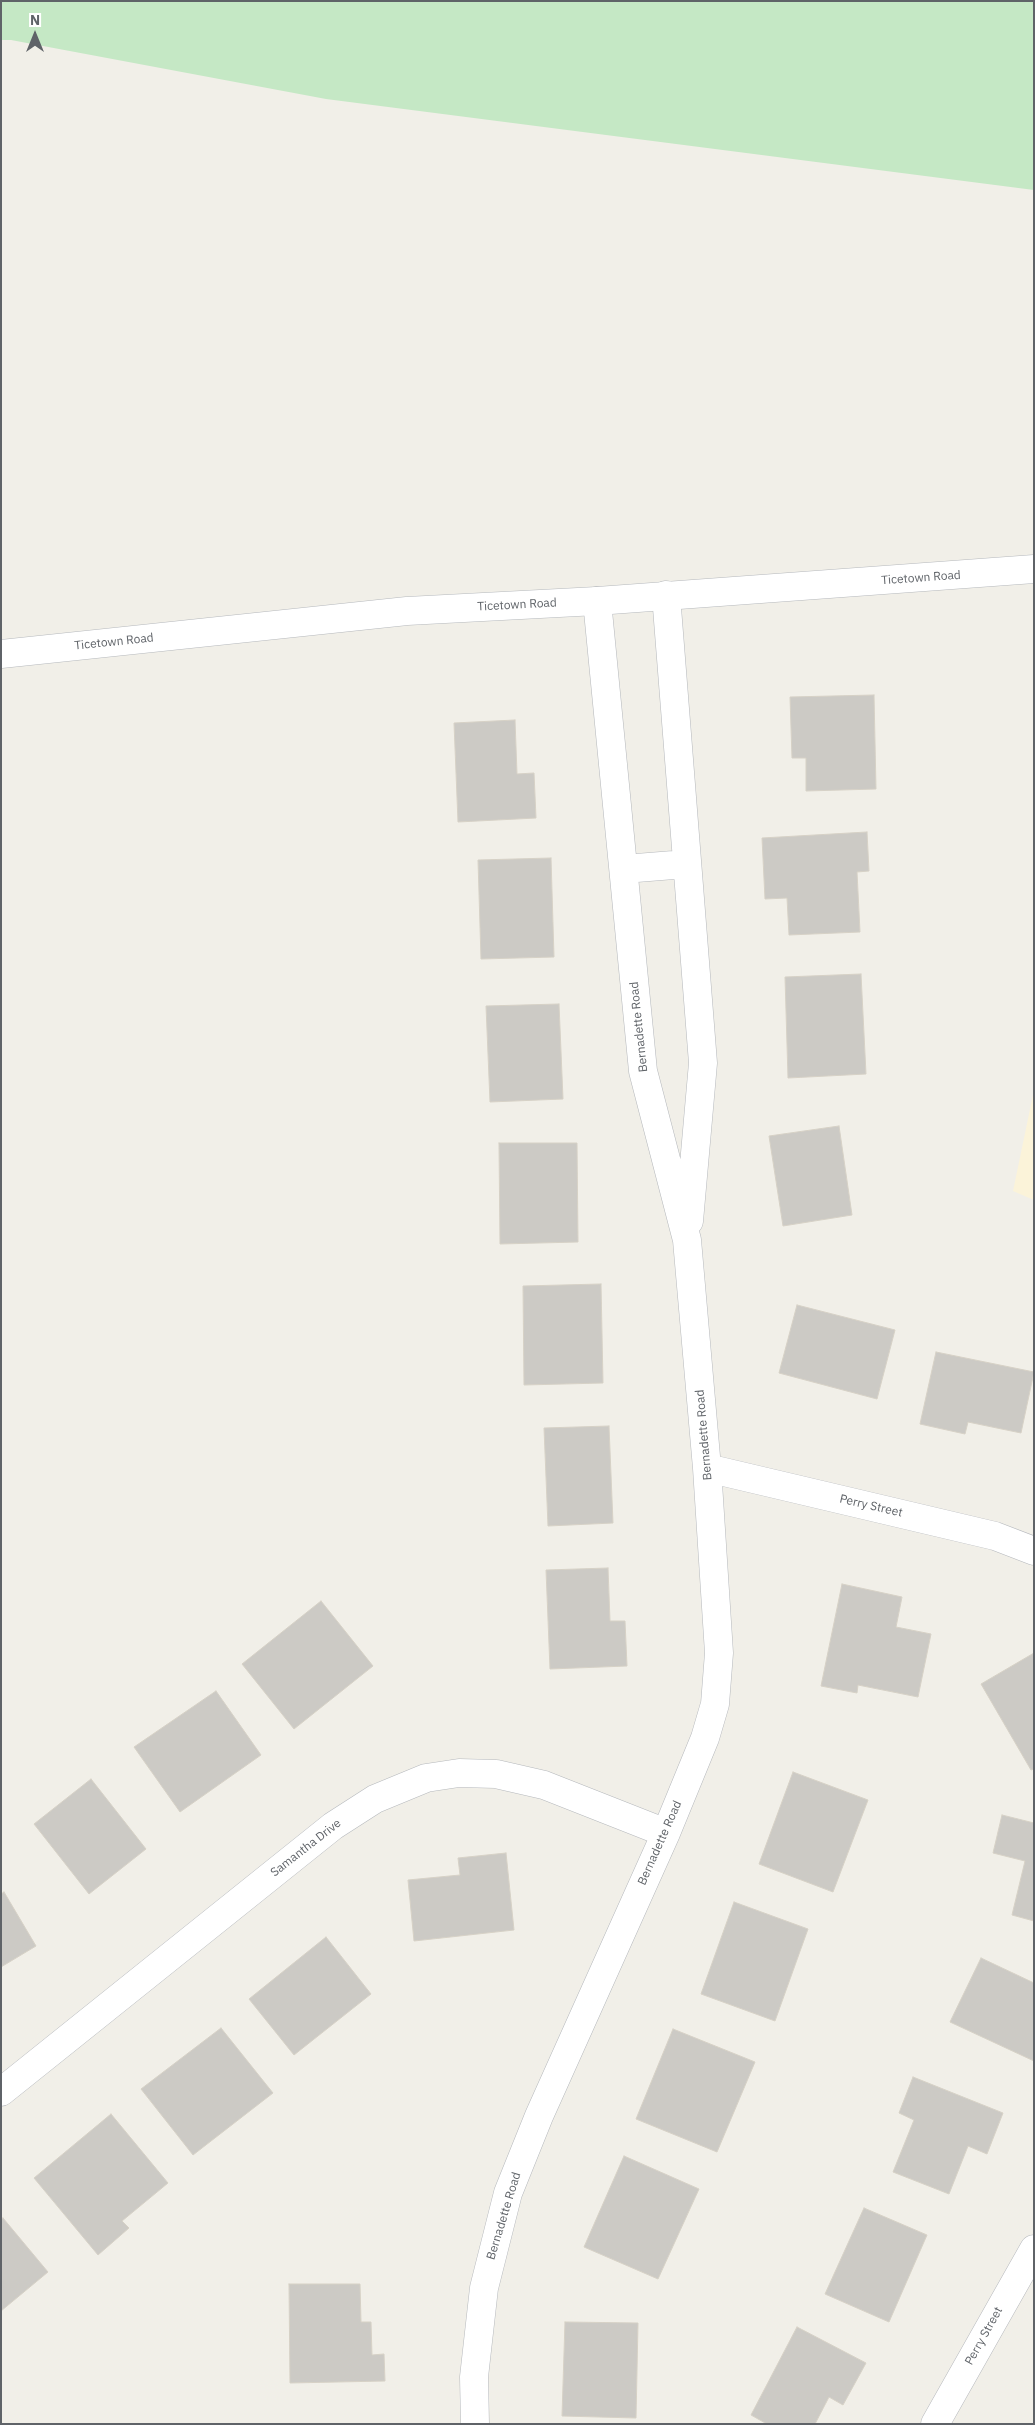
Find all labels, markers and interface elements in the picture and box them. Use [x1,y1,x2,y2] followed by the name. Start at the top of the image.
[10,10,60,60] north arrow
[30,11,40,29] text: N
[881,568,961,588] street label: Ticetown Road
[477,596,557,614] street label: Ticetown Road
[74,631,154,653] street label: Ticetown Road
[627,981,651,1073] street label: Bernadette Road
[693,1389,715,1481] street label: Bernadette Road
[838,1492,904,1520] street label: Perry Street
[635,1799,685,1887] street label: Bernadette Road
[268,1816,344,1880] street label: Samantha Drive
[484,2170,524,2262] street label: Bernadette Road
[962,2304,1006,2368] street label: Perry Street

